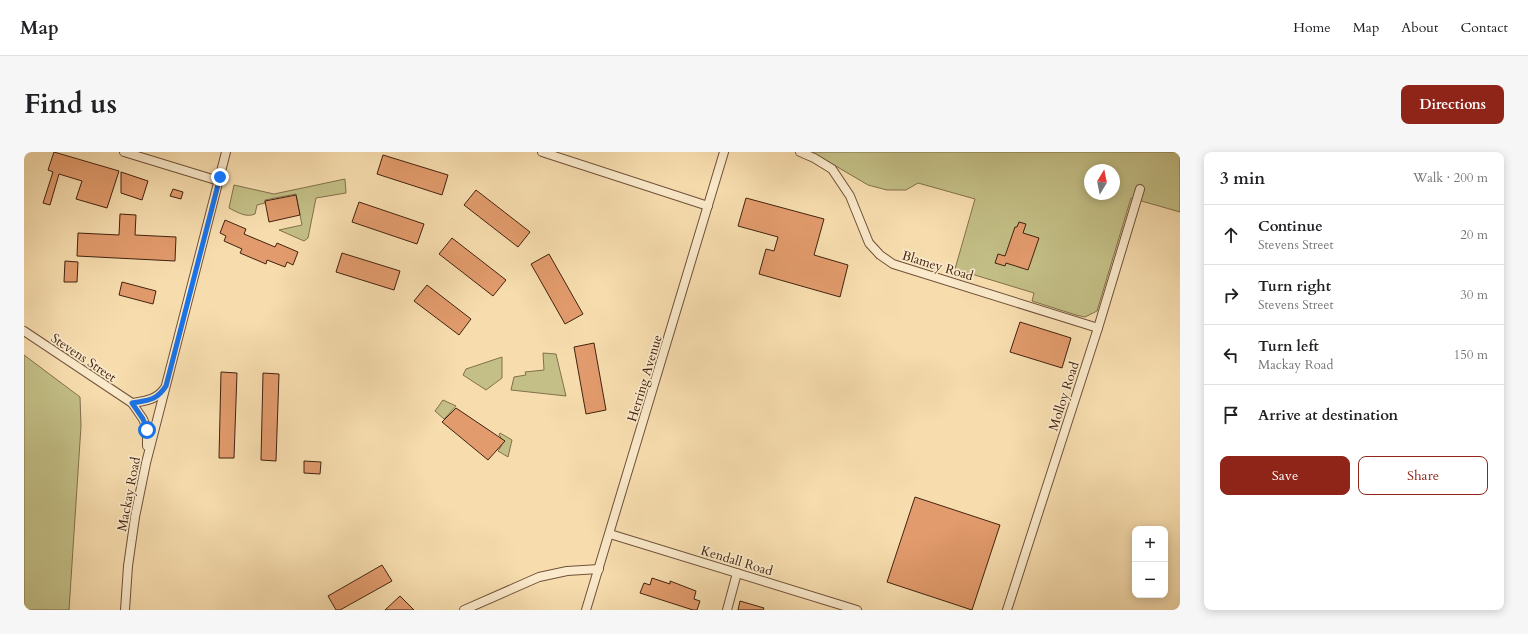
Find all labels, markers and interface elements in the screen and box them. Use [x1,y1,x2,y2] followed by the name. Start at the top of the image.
[20,15,59,41] text: Map
[1293,18,1331,37] text: Home
[1353,18,1379,37] text: Map
[1401,18,1438,37] text: About
[1460,18,1508,37] text: Contact
[24,85,117,123] text: Find us
[1401,85,1504,124] button: Directions
[1084,164,1120,200] north arrow
[1220,167,1265,190] text: 3 min
[211,168,229,186] route end
[1413,169,1488,187] text: Walk · 200 m
[1258,216,1323,236] text: Continue
[1220,224,1242,246] icon: ahead
[1460,226,1488,244] text: 20 m
[1258,236,1334,254] text: Stevens Street
[900,247,976,285] street label: Blamey Road
[1258,276,1331,296] text: Turn right
[1220,284,1242,306] icon: right
[1460,286,1488,304] text: 30 m
[1258,296,1334,314] text: Stevens Street
[47,329,120,386] street label: Stevens Street
[623,332,667,424] street label: Herring Avenue
[1258,336,1319,356] text: Turn left
[1220,344,1242,366] icon: left
[1454,346,1488,364] text: 150 m
[1258,356,1333,374] text: Mackay Road
[1044,359,1084,433] street label: Molloy Road
[1220,404,1242,426] icon: arrive
[1258,405,1398,425] text: Arrive at destination
[138,421,156,439] route start
[113,455,145,533] street label: Mackay Road
[1220,456,1350,495] button: Save
[1358,456,1488,495] button: Share
[1132,526,1168,598] map controls
[1132,526,1168,562] button: +
[699,542,775,580] street label: Kendall Road
[1132,562,1168,598] button: −

